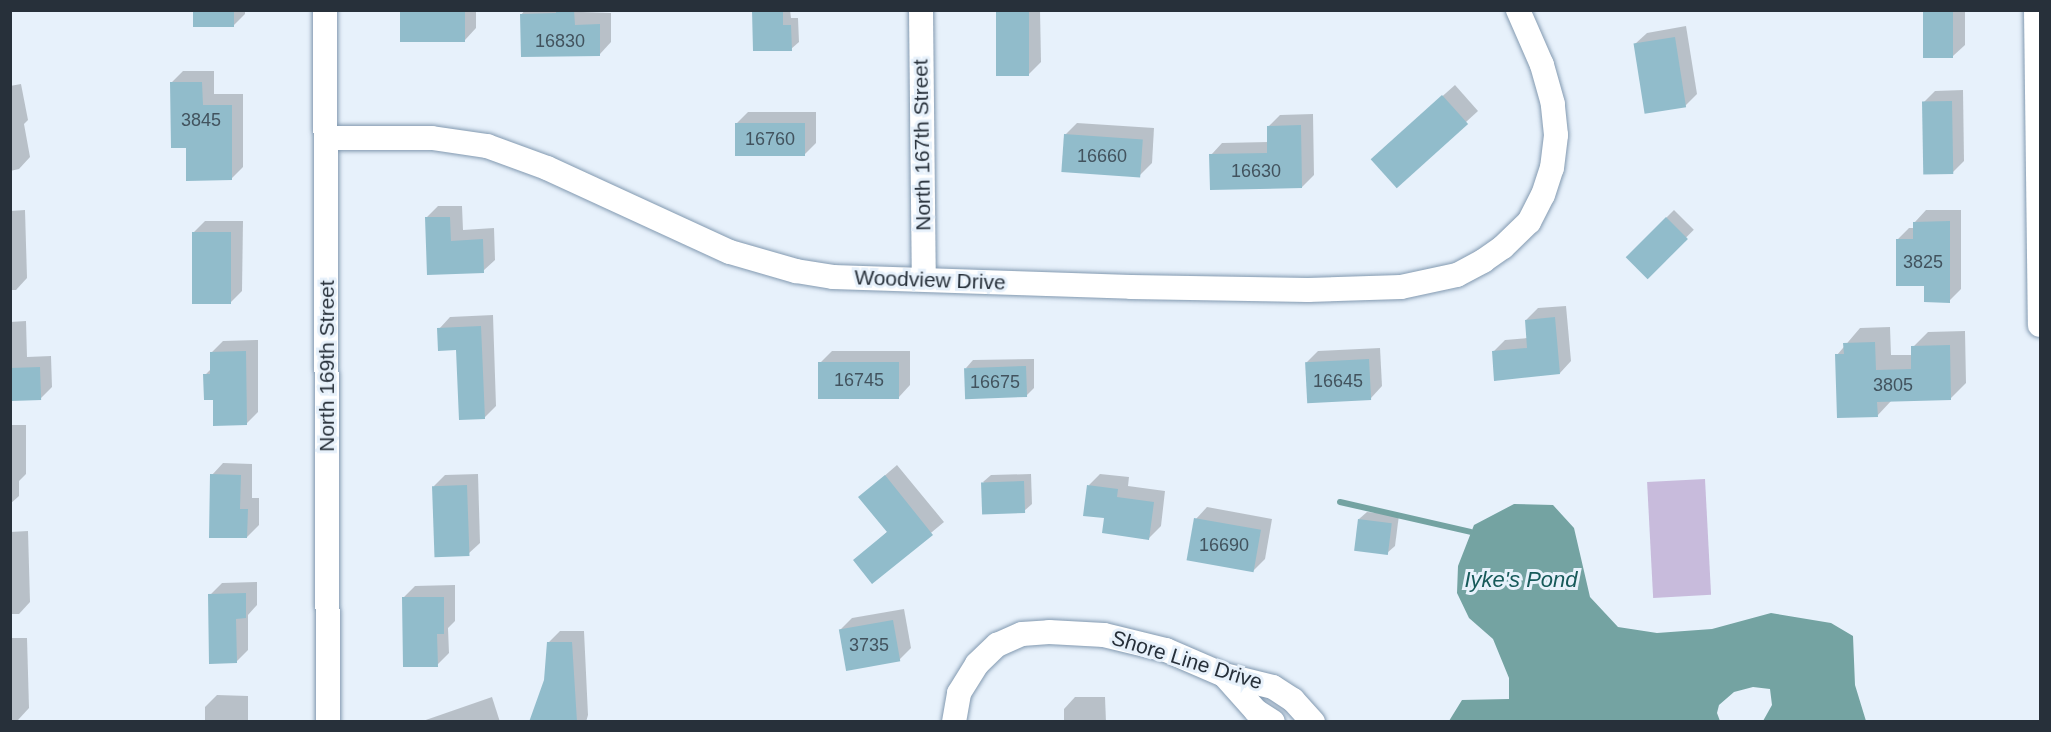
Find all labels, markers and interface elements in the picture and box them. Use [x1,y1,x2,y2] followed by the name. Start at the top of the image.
[535,30,585,52] house number: 16830
[908,59,936,231] street label: North 167th Street
[181,109,221,131] house number: 3845
[745,128,795,150] house number: 16760
[1077,145,1127,167] house number: 16660
[1231,160,1281,182] house number: 16630
[1903,251,1943,273] house number: 3825
[854,265,1006,295] street label: Woodview Drive
[314,280,340,452] street label: North 169th Street
[834,369,884,391] house number: 16745
[1313,370,1363,392] house number: 16645
[970,371,1020,393] house number: 16675
[1873,374,1913,396] house number: 3805
[1199,534,1249,556] house number: 16690
[1464,567,1578,593] water label: Iyke's Pond
[1109,625,1265,695] street label: Shore Line Drive
[849,634,889,656] house number: 3735

